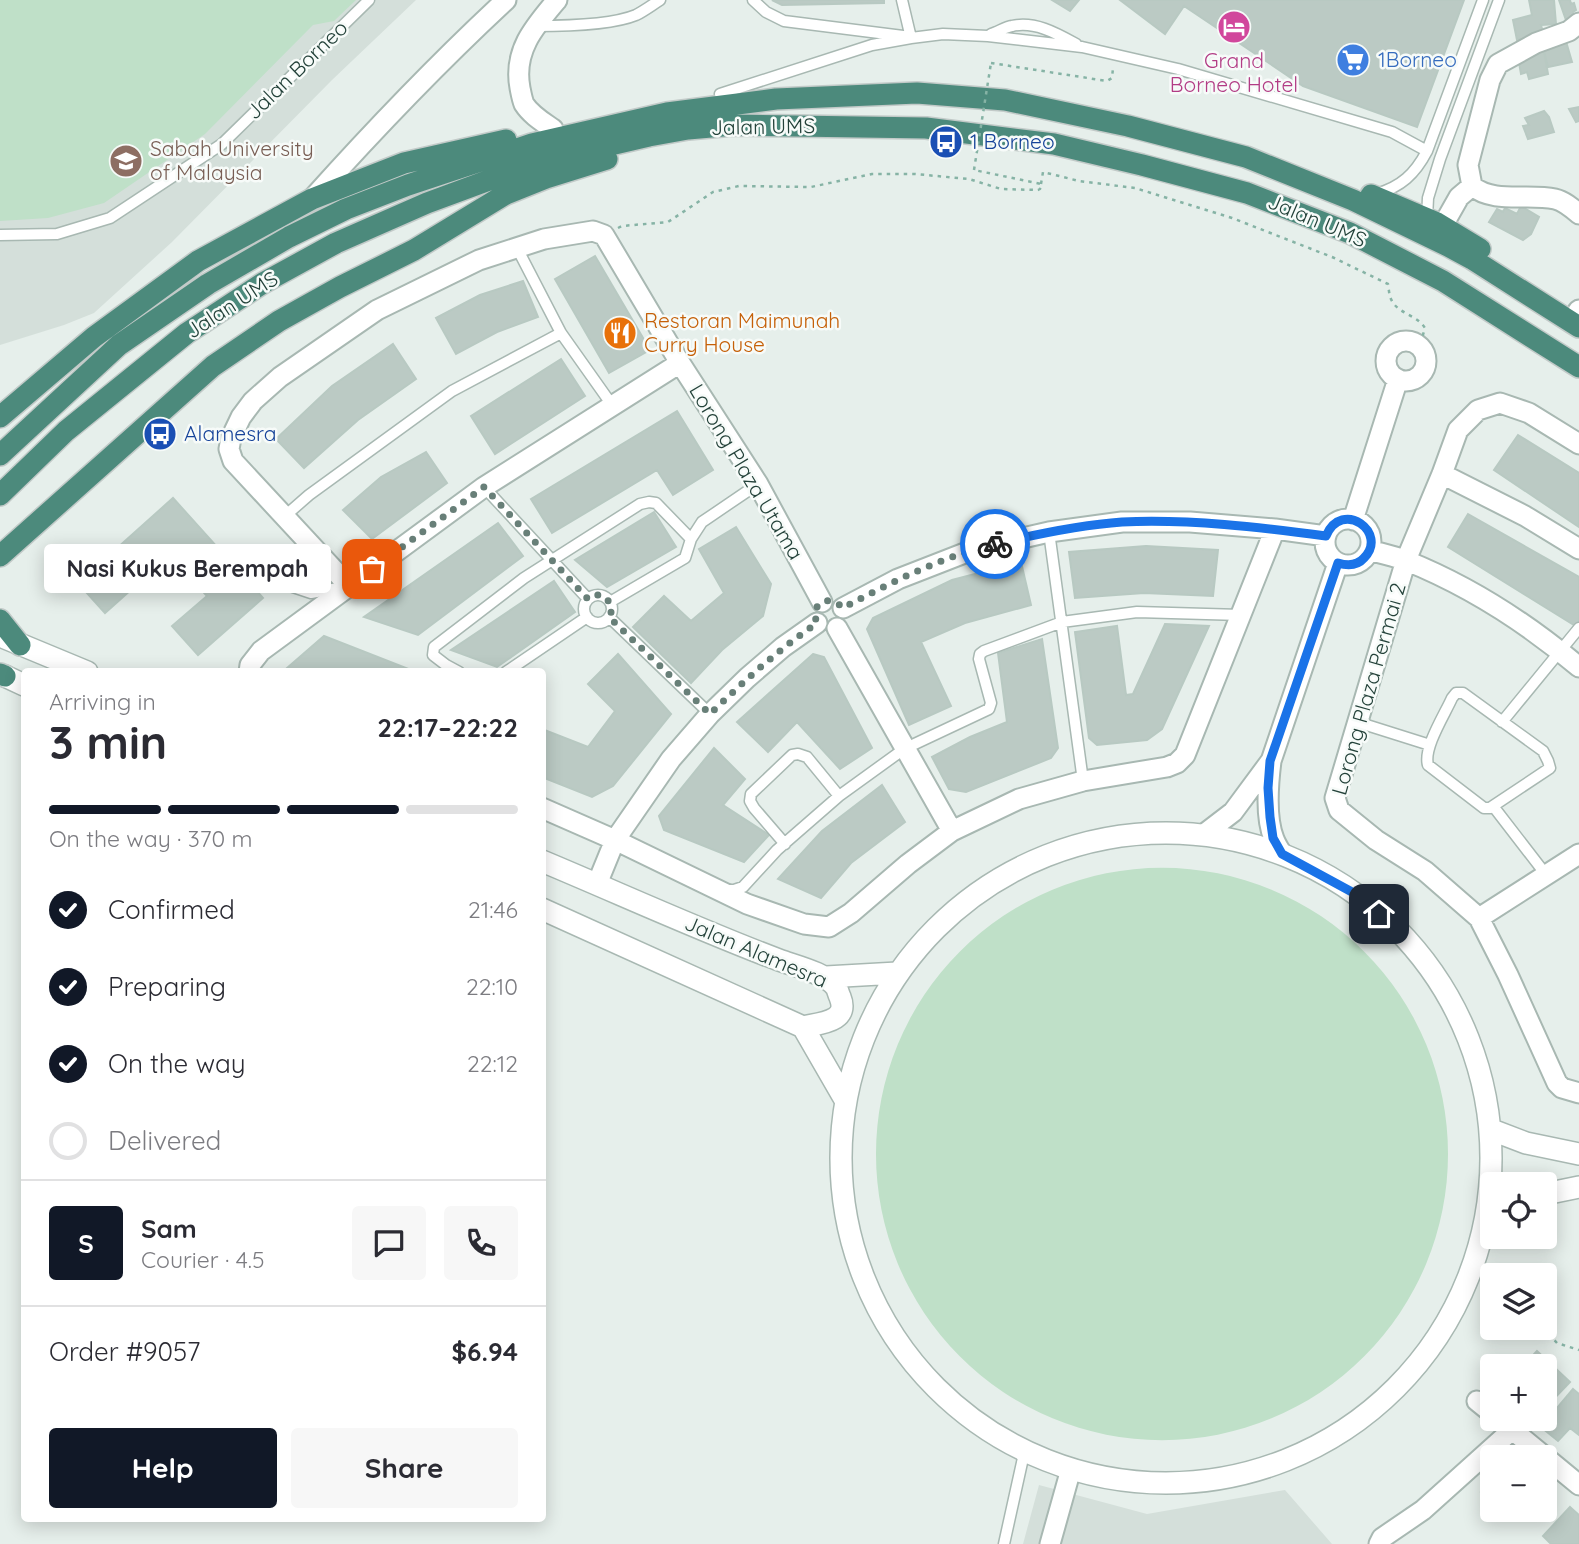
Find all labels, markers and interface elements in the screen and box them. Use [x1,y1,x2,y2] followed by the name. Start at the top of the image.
[1215,8,1253,46] hotel icon: Grand Borneo Hotel
[240,14,353,124] street label: Jalan Borneo
[1334,41,1372,79] supermarket icon: 1Borneo
[1378,46,1457,72] place label: 1Borneo
[1170,47,1298,97] place label: Grand Borneo Hotel
[711,112,815,140] street label: Jalan UMS
[927,123,965,161] bus stop icon: 1 Borneo
[970,128,1055,154] place label: 1 Borneo
[150,135,314,185] place label: Sabah University of Malaysia
[107,142,145,180] school or university icon: Sabah University of Malaysia
[1264,188,1370,252] street label: Jalan UMS
[181,265,282,343] street label: Jalan UMS
[644,307,840,357] place label: Restoran Maimunah Curry House
[601,314,639,352] restaurant icon: Restoran Maimunah Curry House
[684,379,810,564] street label: Lorong Plaza Utama
[141,415,179,453] bus stop icon: Alamesra
[184,420,277,446] place label: Alamesra
[960,509,1030,579] courier
[976,525,1014,563] icon: bike
[342,539,402,599] pin
[43,544,330,594] callout: Nasi Kukus Berempah
[353,550,391,588] icon: bag
[67,554,308,583] text: Nasi Kukus Berempah
[1325,580,1411,798] street label: Lorong Plaza Permai 2
[49,687,156,716] text: Arriving in
[377,711,518,744] text: 22:17–22:22
[49,713,167,771] text: 3 min
[49,824,253,853] text: On the way · 370 m
[1349,884,1409,944] pin
[49,891,87,929] icon: check
[108,893,235,926] text: Confirmed
[468,895,518,924] text: 21:46
[1360,895,1398,933] icon: home
[681,909,832,993] street label: Jalan Alamesra
[49,968,87,1006] icon: check
[108,970,226,1003] text: Preparing
[466,972,518,1001] text: 22:10
[49,1045,87,1083] icon: check
[108,1047,246,1080] text: On the way
[467,1049,518,1078] text: 22:12
[108,1124,221,1157] text: Delivered
[1480,1172,1557,1522] map controls
[1480,1172,1557,1249] button: locate
[352,1206,426,1280] button: chat
[444,1206,518,1280] button: phone
[141,1212,197,1245] text: Sam
[78,1227,94,1260] text: S
[141,1245,265,1274] text: Courier · 4.5
[1480,1263,1557,1340] button: layers
[49,1335,200,1368] text: Order #9057
[452,1335,518,1368] text: $6.94
[1480,1354,1557,1431] button: +
[49,1428,277,1508] button: Help
[291,1428,518,1508] button: Share
[1480,1445,1557,1522] button: −

